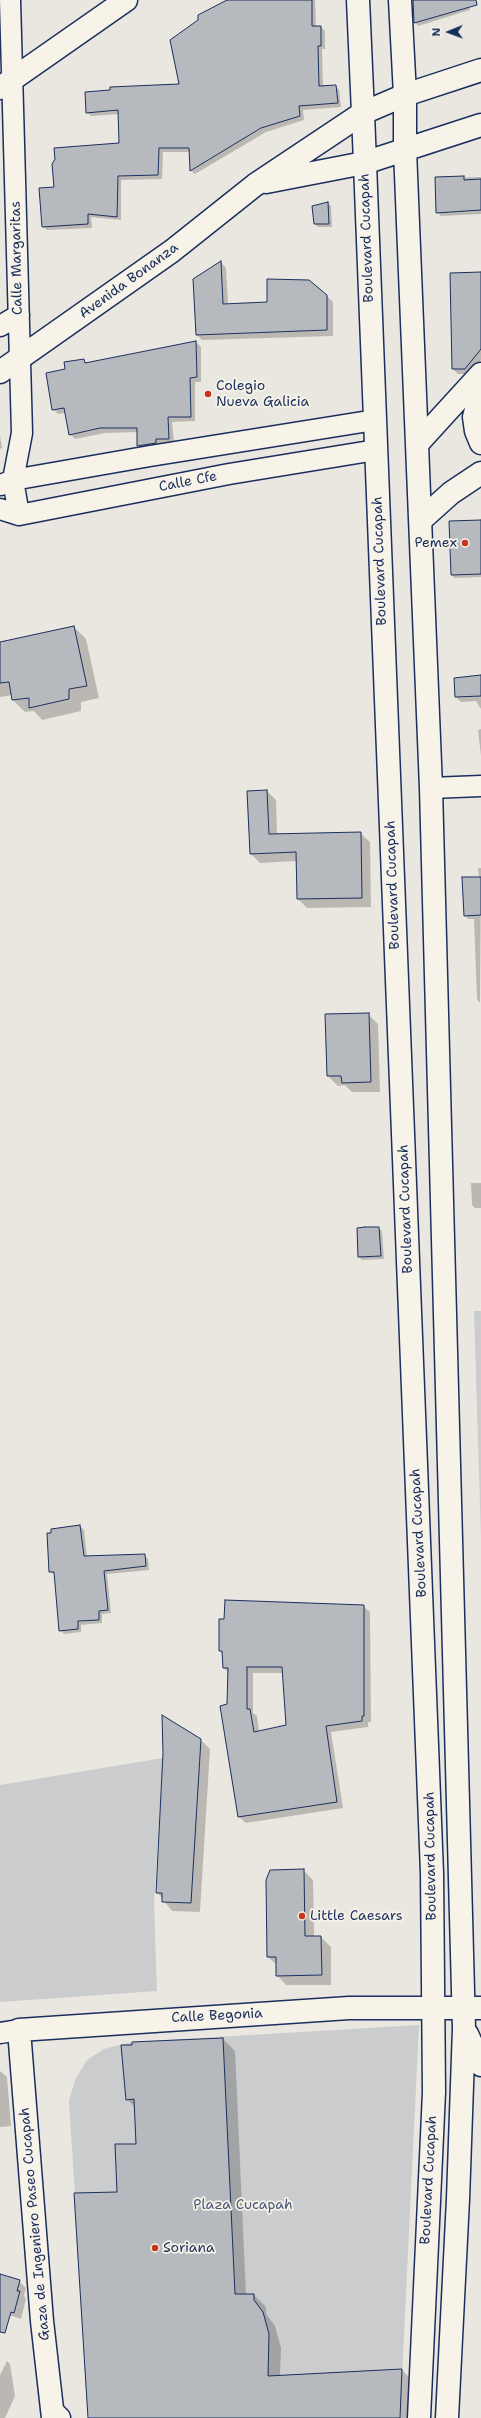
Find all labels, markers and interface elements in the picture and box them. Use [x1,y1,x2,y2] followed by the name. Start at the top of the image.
[429,12,469,52] north arrow
[429,28,444,37] text: N
[356,173,378,303] street label: Boulevard Cucapah
[8,201,26,315] street label: Calle Margaritas
[76,239,182,323] street label: Avenida Bonanza
[216,378,309,410] place label: Colegio Nueva Galicia
[203,389,213,399] marker: Colegio Nueva Galicia
[157,468,219,496] street label: Calle Cfe
[369,496,391,626] street label: Boulevard Cucapah
[414,535,457,551] place label: Pemex
[460,538,470,548] marker: Pemex
[382,820,404,950] street label: Boulevard Cucapah
[395,1144,417,1274] street label: Boulevard Cucapah
[407,1468,431,1598] street label: Boulevard Cucapah
[421,1791,441,1921] street label: Boulevard Cucapah
[310,1908,403,1924] place label: Little Caesars
[297,1911,307,1921] marker: Little Caesars
[171,2005,263,2027] street label: Calle Begonia
[16,2107,54,2341] street label: Gaza de Ingeniero Paseo Cucapah
[417,2115,441,2245] street label: Boulevard Cucapah
[193,2197,293,2213] park label: Plaza Cucapah
[163,2240,215,2256] place label: Soriana
[150,2243,160,2253] marker: Soriana

